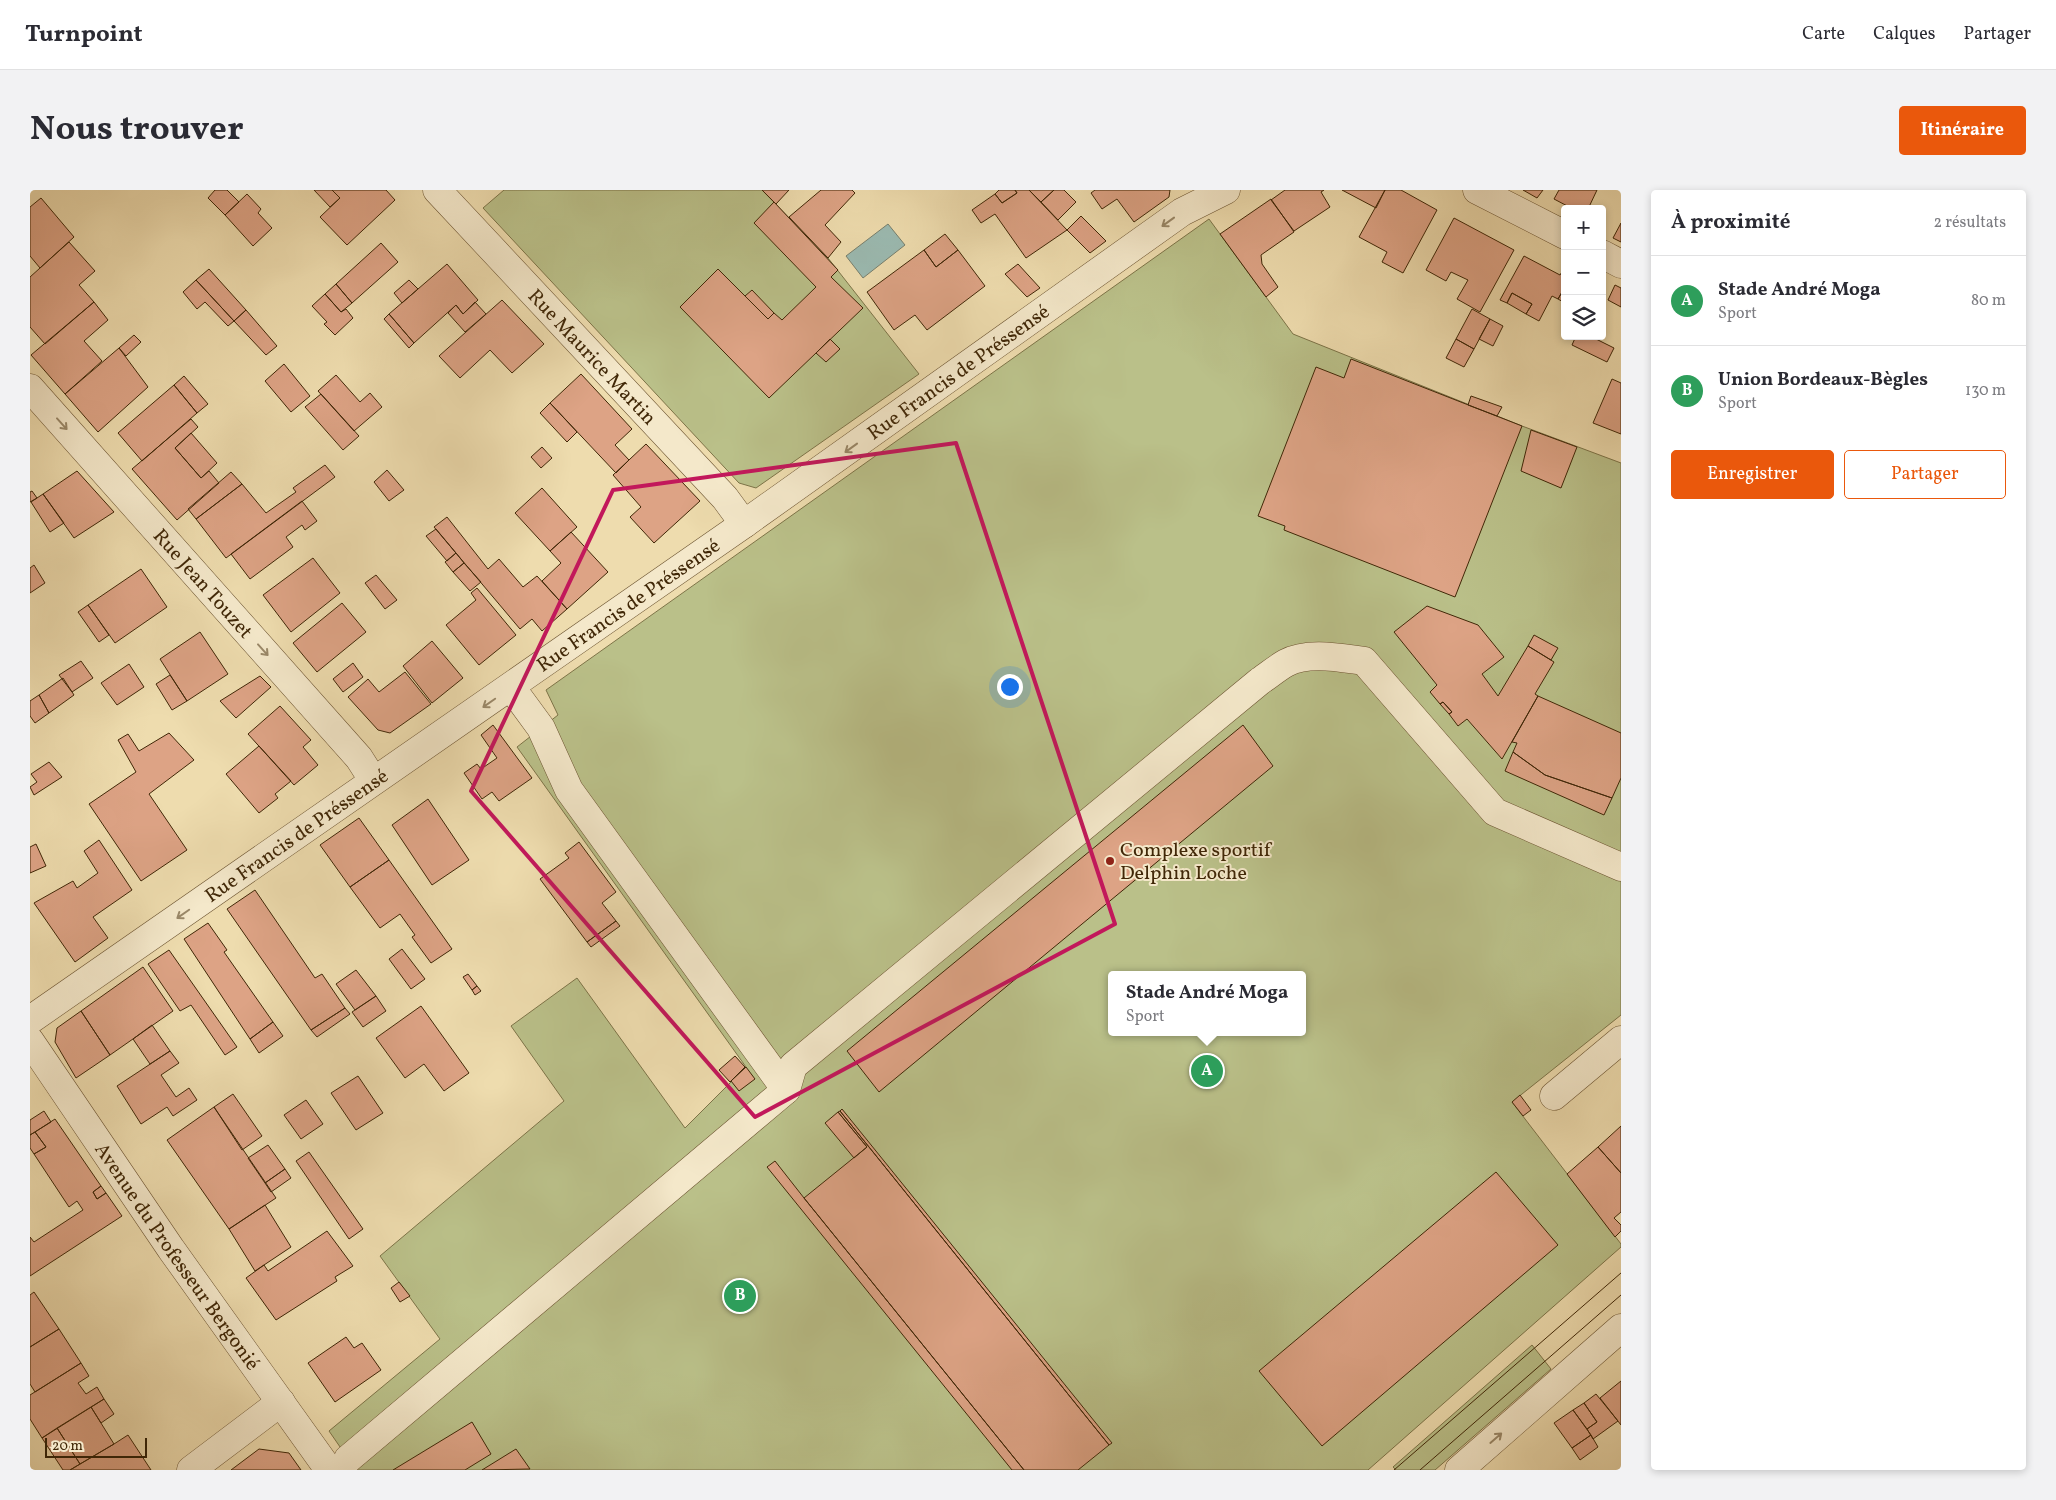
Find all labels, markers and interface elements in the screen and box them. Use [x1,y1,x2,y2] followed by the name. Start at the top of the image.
[25,18,143,52] text: Turnpoint
[1802,22,1845,47] text: Carte
[1873,22,1935,47] text: Calques
[1963,22,2031,47] text: Partager
[30,106,244,154] text: Nous trouver
[1899,106,2026,155] button: Itinéraire
[1561,205,1606,340] map controls
[1561,205,1606,250] button: +
[1671,208,1790,237] text: À proximité
[1933,212,2006,234] text: 2 résultats
[1161,217,1175,227] one-way arrow
[1561,250,1606,295] button: −
[1718,277,1881,303] text: Stade André Moga
[521,284,662,432] street label: Rue Maurice Martin
[1681,290,1693,312] text: A
[1971,290,2006,312] text: 80 m
[1561,295,1606,340] button: layers
[862,299,1056,448] street label: Rue Francis de Préssensé
[1718,303,1757,325] text: Sport
[1718,367,1928,393] text: Union Bordeaux-Bègles
[1682,380,1692,402] text: B
[1965,380,2006,402] text: 130 m
[1718,393,1757,415] text: Sport
[57,418,68,431] one-way arrow
[845,443,858,454] one-way arrow
[1671,450,1834,499] button: Enregistrer
[1844,450,2006,499] button: Partager
[145,523,258,645] street label: Rue Jean Touzet
[532,533,726,680] street label: Rue Francis de Préssensé
[258,644,269,657] one-way arrow
[997,674,1023,700] your location
[482,698,496,708] one-way arrow
[200,763,395,910] street label: Rue Francis de Préssensé
[1120,837,1273,888] place label: Complexe sportif Delphin Loche
[1104,855,1116,867] marker: Complexe sportif Delphin Loche
[176,909,190,920] one-way arrow
[1108,971,1306,1036] popup
[1126,980,1288,1006] text: Stade André Moga
[1126,1006,1165,1028] text: Sport
[1191,1052,1223,1090] pin: A
[87,1138,266,1377] street label: Avenue du Professeur Bergonié
[724,1277,756,1315] pin: B
[1489,1432,1502,1444] one-way arrow
[45,1435,148,1458] scale bar
[52,1437,83,1456] text: 20 m

